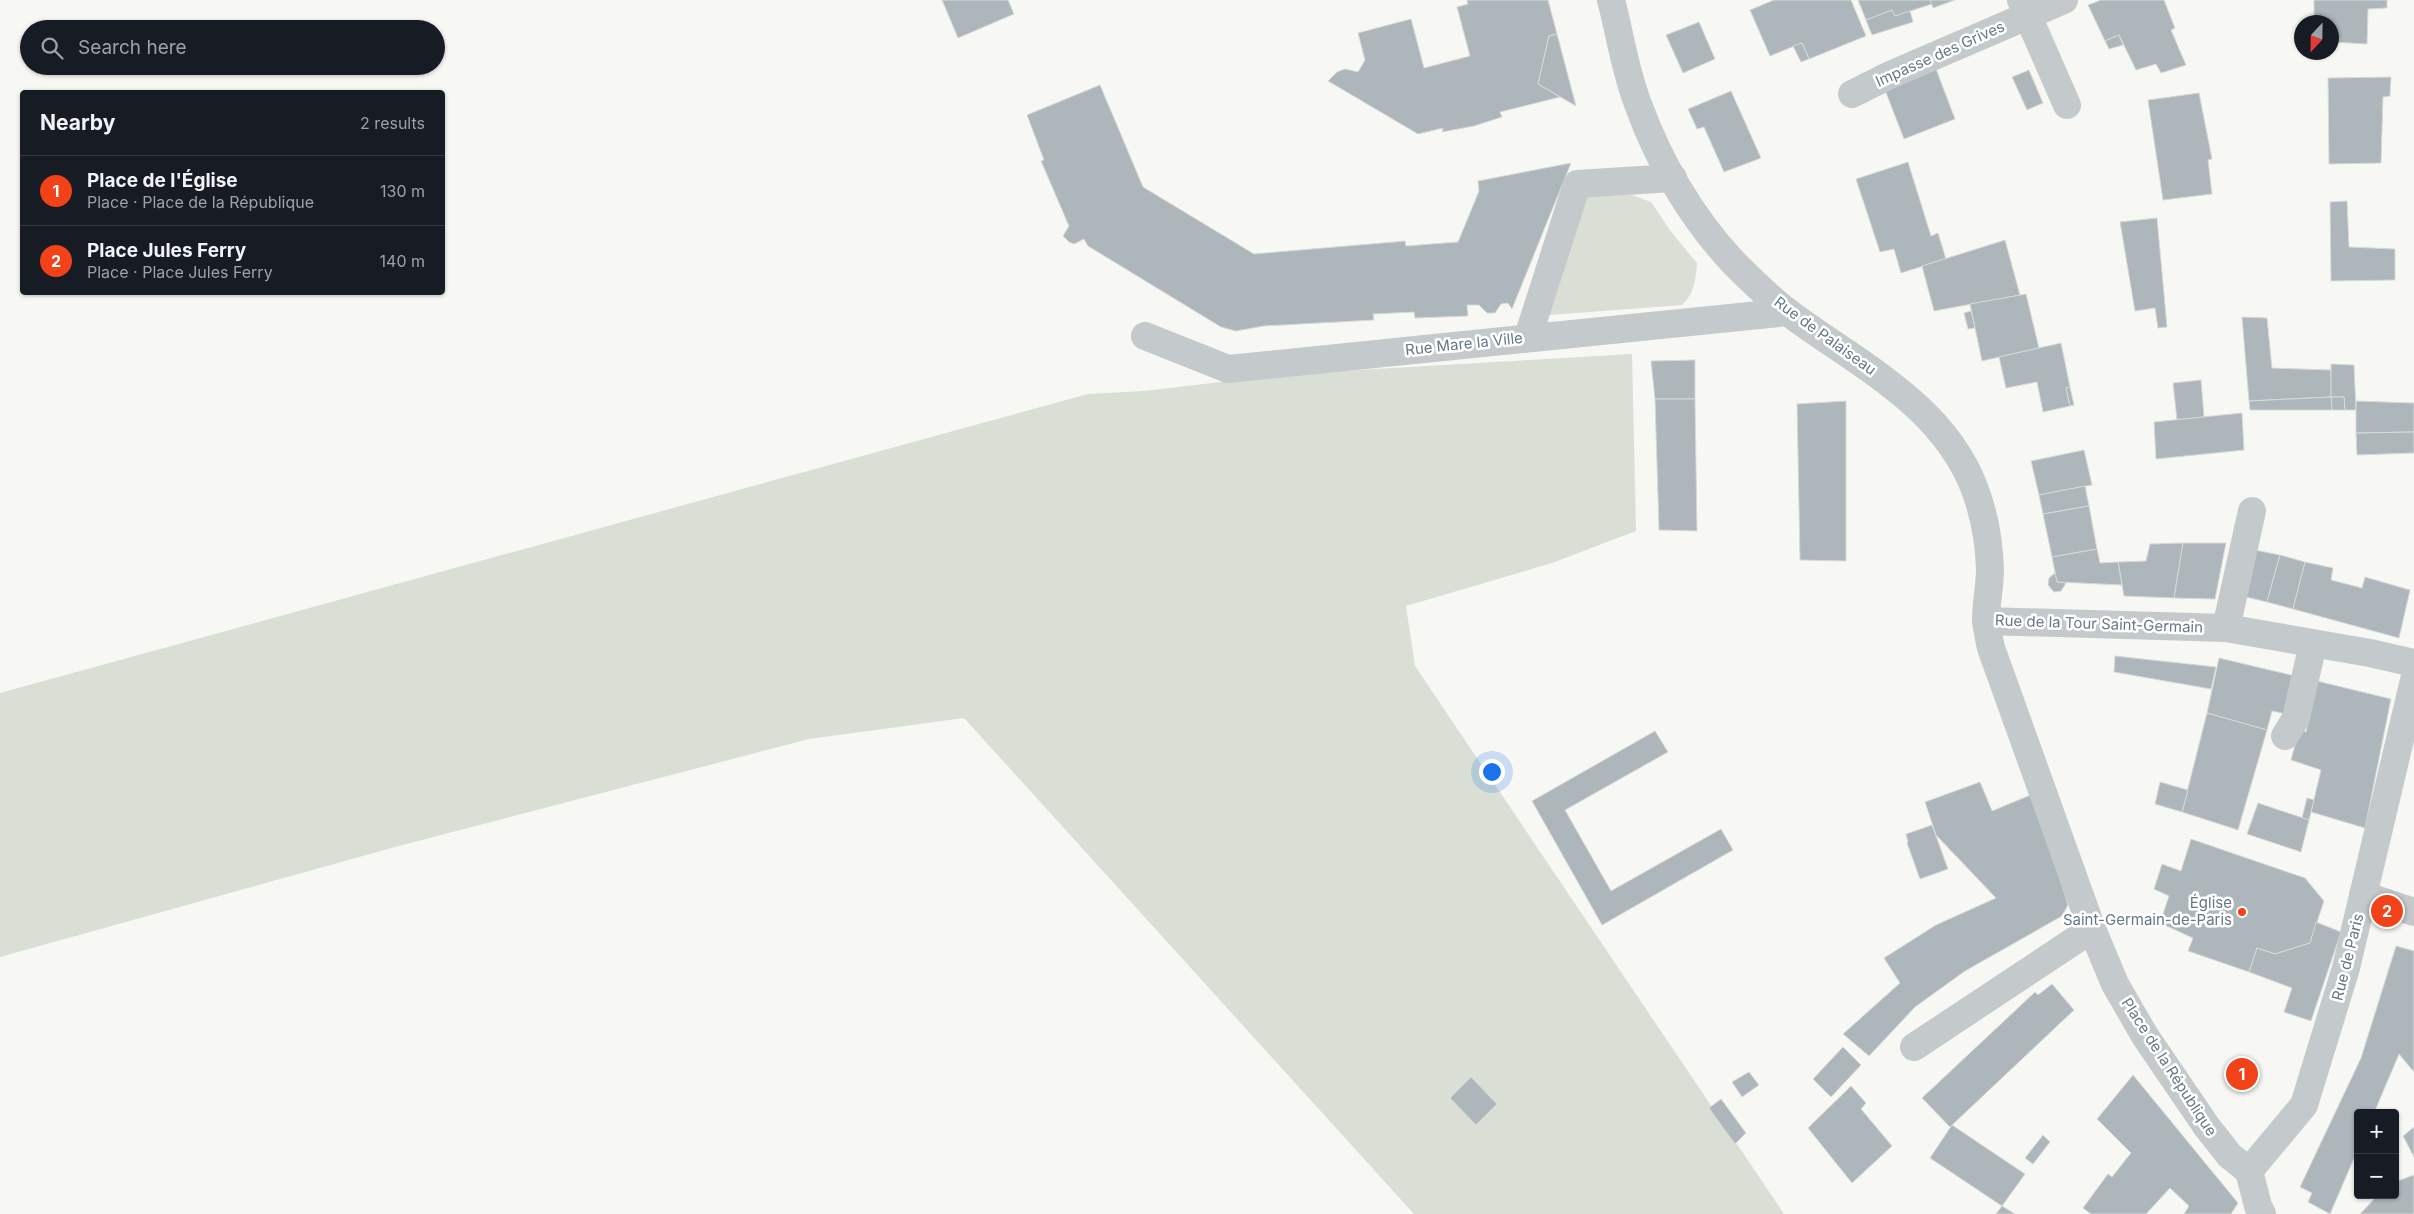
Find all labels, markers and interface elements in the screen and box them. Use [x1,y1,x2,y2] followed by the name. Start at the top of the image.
[2294,15,2339,60] north arrow
[1872,17,2007,91] street label: Impasse des Grives
[20,20,445,75] search box
[38,34,66,62] icon: search
[78,36,187,59] text: Search here
[40,110,115,135] text: Nearby
[360,113,425,133] text: 2 results
[87,169,238,192] text: Place de l'Église
[53,181,59,201] text: 1
[380,181,425,201] text: 130 m
[87,192,314,212] text: Place · Place de la République
[87,239,246,262] text: Place Jules Ferry
[51,251,61,271] text: 2
[380,251,425,271] text: 140 m
[87,262,273,282] text: Place · Place Jules Ferry
[1771,292,1880,379] street label: Rue de Palaiseau
[1404,328,1524,359] street label: Rue Mare la Ville
[1995,610,2203,637] street label: Rue de la Tour Saint-Germain
[1479,759,1505,785] your location
[2371,892,2403,930] pin: 2
[2063,893,2232,929] place label: Église Saint-Germain-de-Paris
[2236,906,2248,918] marker: Église Saint-Germain-de-Paris
[2328,911,2368,1002] street label: Rue de Paris
[2118,994,2221,1139] street label: Place de la République
[2226,1055,2258,1093] pin: 1
[2354,1109,2399,1199] map controls
[2354,1109,2399,1154] button: +
[2354,1154,2399,1199] button: −

